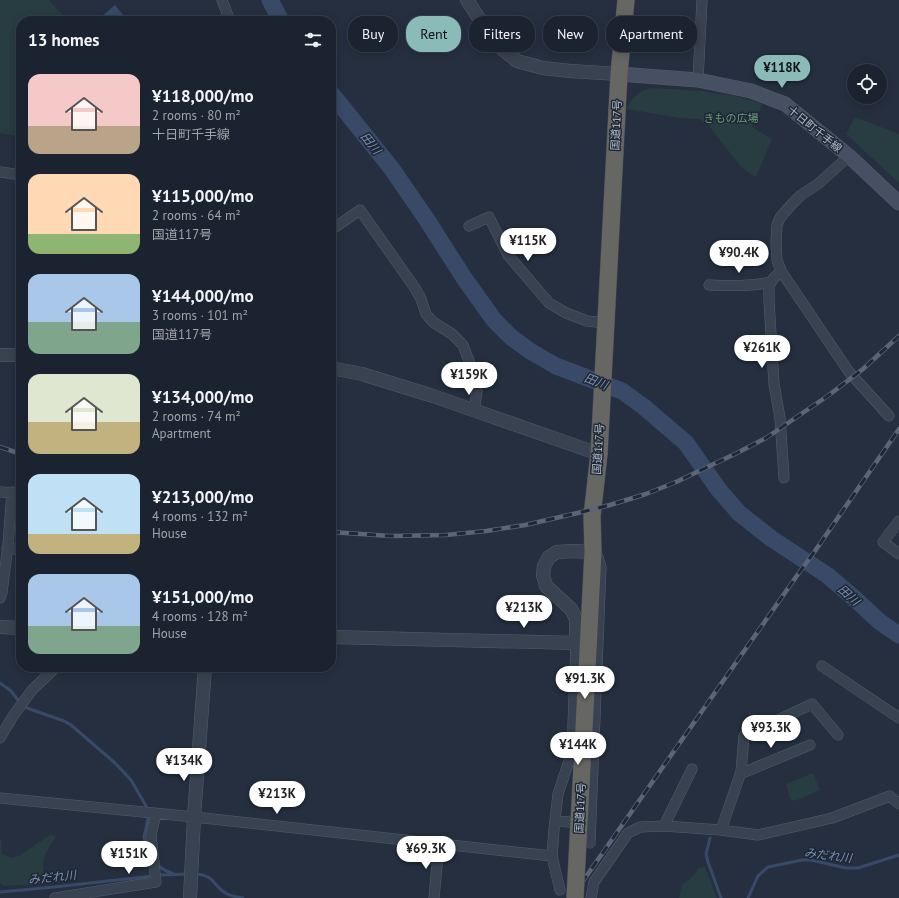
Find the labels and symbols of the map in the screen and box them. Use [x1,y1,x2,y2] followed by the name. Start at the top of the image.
[754,55,810,89] pin: ¥118K
[608,99,624,151] street label: 国道117号
[785,103,845,155] street label: 十日町千手線
[704,111,759,125] park label: きもの広場
[358,129,386,159] water label: 田川
[500,228,556,262] pin: ¥115K
[706,240,772,274] pin: ¥90.4K
[734,335,790,369] pin: ¥261K
[441,362,497,396] pin: ¥159K
[582,370,612,393] water label: 田川
[589,423,607,475] street label: 国道117号
[835,581,864,610] water label: 田川
[496,595,552,629] pin: ¥213K
[552,666,618,700] pin: ¥91.3K
[738,715,804,749] pin: ¥93.3K
[550,732,606,766] pin: ¥144K
[156,748,212,782] pin: ¥134K
[249,781,305,815] pin: ¥213K
[572,782,588,834] street label: 国道117号
[393,836,459,870] pin: ¥69.3K
[101,841,157,875] pin: ¥151K
[803,845,855,866] water label: みだれ川
[27,867,79,887] water label: みだれ川

